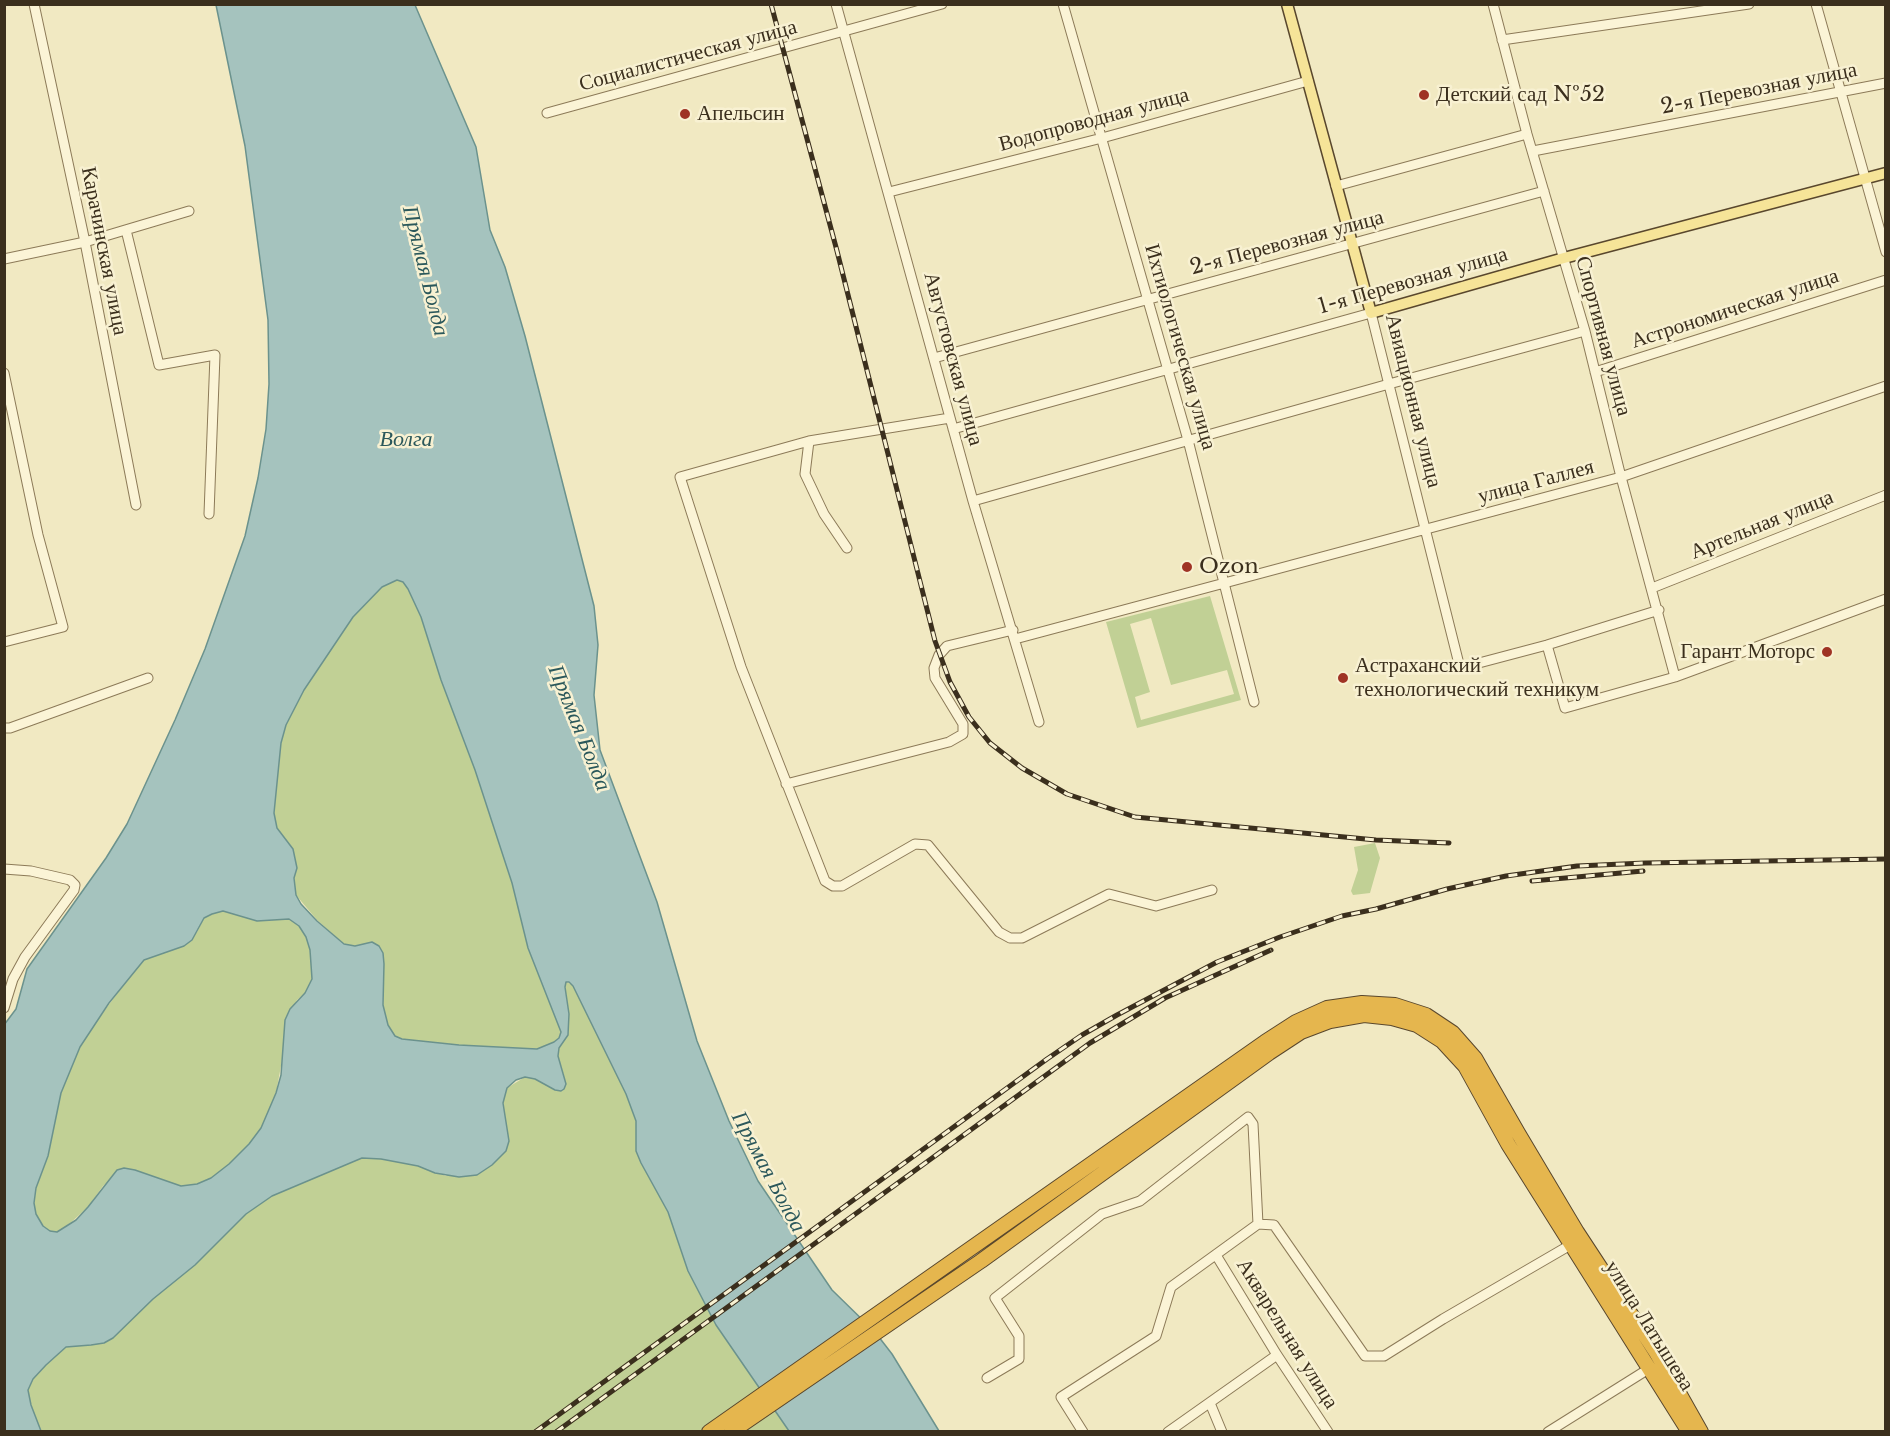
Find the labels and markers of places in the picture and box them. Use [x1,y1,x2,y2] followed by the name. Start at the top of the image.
[1436,82,1605,108] place label: Детский сад №52
[1417,88,1431,102] marker: Детский сад №52
[697,101,785,127] place label: Апельсин
[678,107,692,121] marker: Апельсин
[1199,554,1259,580] place label: Ozon
[1180,560,1194,574] marker: Ozon
[1680,639,1815,665] place label: Гарант Моторс
[1820,645,1834,659] marker: Гарант Моторс
[1355,653,1599,703] place label: Астраханский технологический техникум
[1336,671,1350,685] marker: Астраханский технологический техникум

